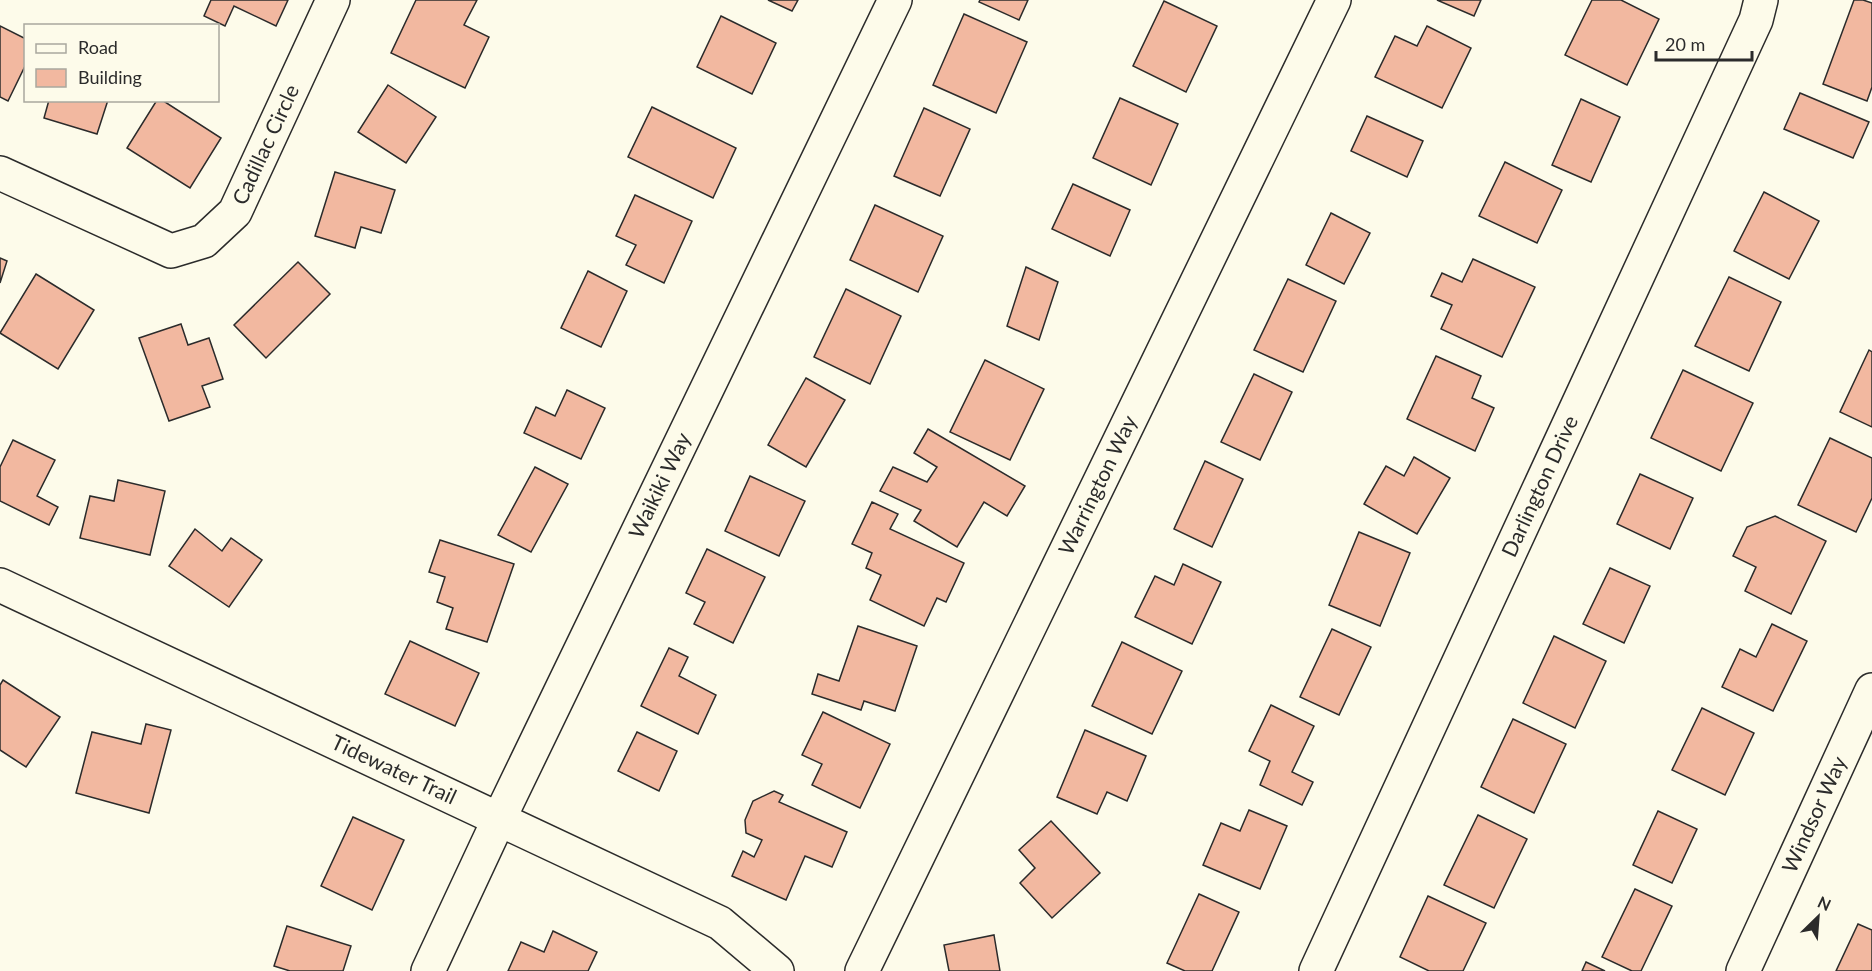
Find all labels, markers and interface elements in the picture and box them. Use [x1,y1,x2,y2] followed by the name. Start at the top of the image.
[24,24,219,102] legend
[1656,24,1752,62] scale bar
[1665,33,1705,55] text: 20 m
[78,36,118,58] text: Road
[78,66,142,88] text: Building
[226,80,303,208] street label: Cadillac Circle
[1052,411,1141,558] street label: Warrington Way
[1495,411,1582,560] street label: Darlington Drive
[623,428,695,542] street label: Waikiki Way
[328,728,461,809] street label: Tidewater Trail
[1776,752,1851,876] street label: Windsor Way
[1788,887,1848,947] north arrow
[1815,892,1834,914] text: N

